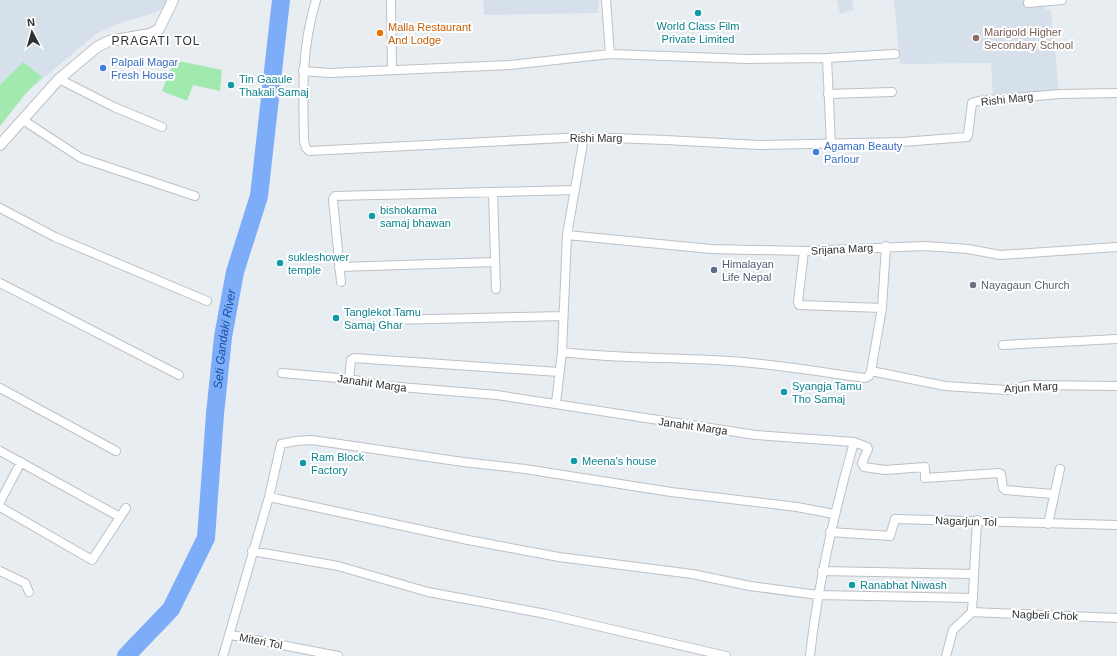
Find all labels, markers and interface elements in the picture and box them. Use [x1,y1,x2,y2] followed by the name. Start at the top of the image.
[693,8,703,18] marker: World Class Film Private Limited
[12,12,52,52] north arrow
[26,16,36,28] text: N
[657,20,739,45] place label: World Class Film Private Limited
[388,21,471,46] place label: Malla Restaurant And Lodge
[984,26,1073,51] place label: Marigold Higher Secondary School
[375,28,385,38] marker: Malla Restaurant And Lodge
[971,33,981,43] marker: Marigold Higher Secondary School
[111,34,201,48] district label: PRAGATI TOL
[111,56,179,81] place label: Palpali Magar Fresh House
[98,63,108,73] marker: Palpali Magar Fresh House
[239,73,309,98] place label: Tin Gaaule Thakali Samaj
[226,80,236,90] marker: Tin Gaaule Thakali Samaj
[980,90,1034,108] street label: Rishi Marg
[570,132,622,144] street label: Rishi Marg
[824,140,903,165] place label: Agaman Beauty Parlour
[811,147,821,157] marker: Agaman Beauty Parlour
[380,204,451,229] place label: bishokarma samaj bhawan
[367,211,377,221] marker: bishokarma samaj bhawan
[811,241,873,257] street label: Srijana Marg
[288,251,349,276] place label: sukleshower temple
[275,258,285,268] marker: sukleshower temple
[722,258,774,283] place label: Himalayan Life Nepal
[709,265,719,275] marker: Himalayan Life Nepal
[981,279,1070,291] place label: Nayagaun Church
[968,280,978,290] marker: Nayagaun Church
[211,287,239,390] water label: Seti Gandaki River
[344,306,421,331] place label: Tanglekot Tamu Samaj Ghar
[331,313,341,323] marker: Tanglekot Tamu Samaj Ghar
[337,372,408,394] street label: Janahit Marga
[792,380,862,405] place label: Syangja Tamu Tho Samaj
[1004,380,1058,394] street label: Arjun Marg
[779,387,789,397] marker: Syangja Tamu Tho Samaj
[658,415,729,437] street label: Janahit Marga
[311,451,365,476] place label: Ram Block Factory
[582,455,656,467] place label: Meena's house
[569,456,579,466] marker: Meena's house
[298,458,308,468] marker: Ram Block Factory
[935,514,997,528] street label: Nagarjun Tol
[860,579,947,591] place label: Ranabhat Niwash
[847,580,857,590] marker: Ranabhat Niwash
[1012,608,1079,622] street label: Nagbeli Chok
[238,631,284,651] street label: Miteri Tol

